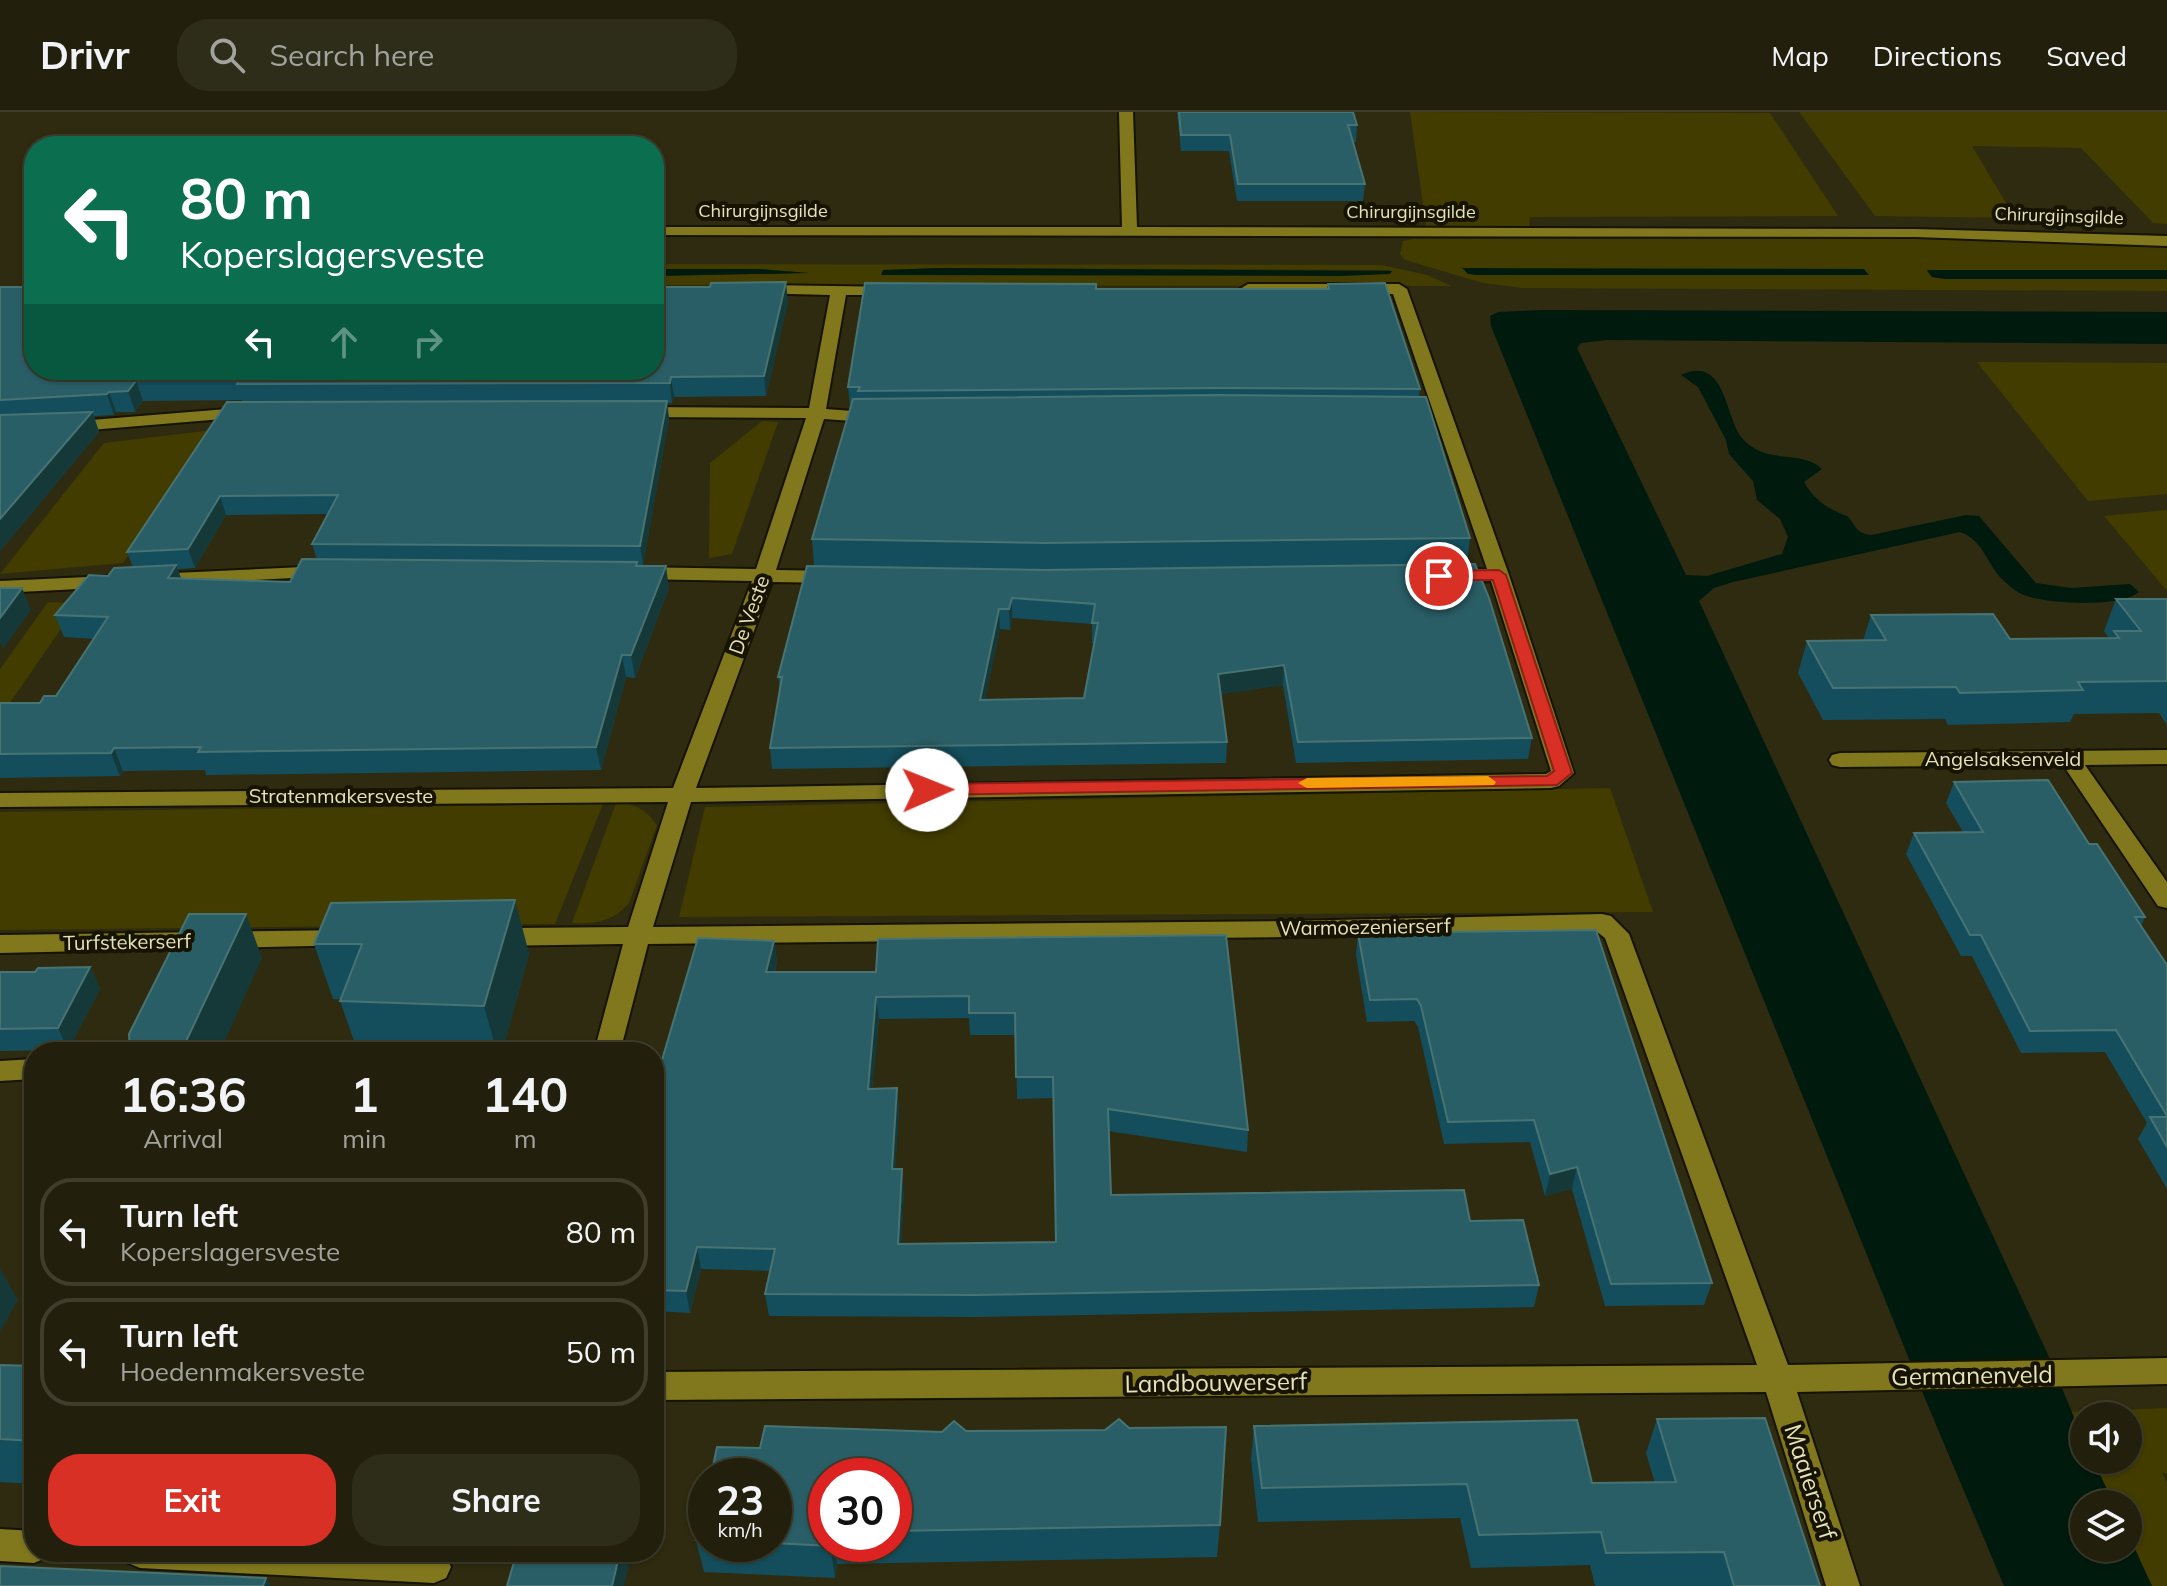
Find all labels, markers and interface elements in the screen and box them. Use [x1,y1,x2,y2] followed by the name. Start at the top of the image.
[177,19,737,91] search box
[40,31,129,79] text: Drivr
[205,33,249,77] icon: search
[269,36,434,74] text: Search here
[1771,38,1829,73] text: Map
[1873,38,2002,73] text: Directions
[2046,38,2127,73] text: Saved
[180,163,313,233] text: 80 m
[48,168,152,272] icon: left
[698,199,828,222] street label: Chirurgijnsgilde
[1346,200,1476,223] street label: Chirurgijnsgilde
[1994,202,2124,229] street label: Chirurgijnsgilde
[180,232,485,277] text: Koperslagersveste
[238,320,282,364] icon: left
[322,320,366,364] icon: ahead
[406,320,450,364] icon: right
[1405,542,1473,610] pin
[1417,554,1461,598] icon: arrive
[723,572,774,658] street label: De Veste
[1925,746,2081,771] street label: Angelsaksenveld
[885,748,969,832] position arrow
[249,783,433,808] street label: Stratenmakersveste
[1279,913,1451,940] street label: Warmoezenierserf
[63,928,191,955] street label: Turfstekerserf
[120,1064,247,1124] text: 16:36
[350,1064,379,1124] text: 1
[482,1064,568,1124] text: 140
[143,1122,223,1155] text: Arrival
[342,1122,386,1155] text: min
[514,1122,537,1155] text: m
[120,1197,238,1235] text: Turn left
[52,1210,96,1254] icon: left
[566,1213,636,1251] text: 80 m
[120,1235,340,1268] text: Koperslagersveste
[120,1317,238,1355] text: Turn left
[52,1330,96,1374] icon: left
[566,1333,636,1371] text: 50 m
[120,1355,365,1388] text: Hoedenmakersveste
[1891,1359,2053,1391] street label: Germanenveld
[1124,1365,1308,1399] street label: Landbouwerserf
[2070,1402,2142,1562] map controls
[2070,1402,2142,1474] button: sound
[1778,1420,1844,1544] street label: Maaierserf
[48,1454,336,1546] button: Exit
[352,1454,640,1546] button: Share
[808,1458,912,1562] speed limit sign: 30
[716,1475,764,1525] text: 23
[2070,1490,2142,1562] button: layers
[717,1517,763,1542] text: km/h

